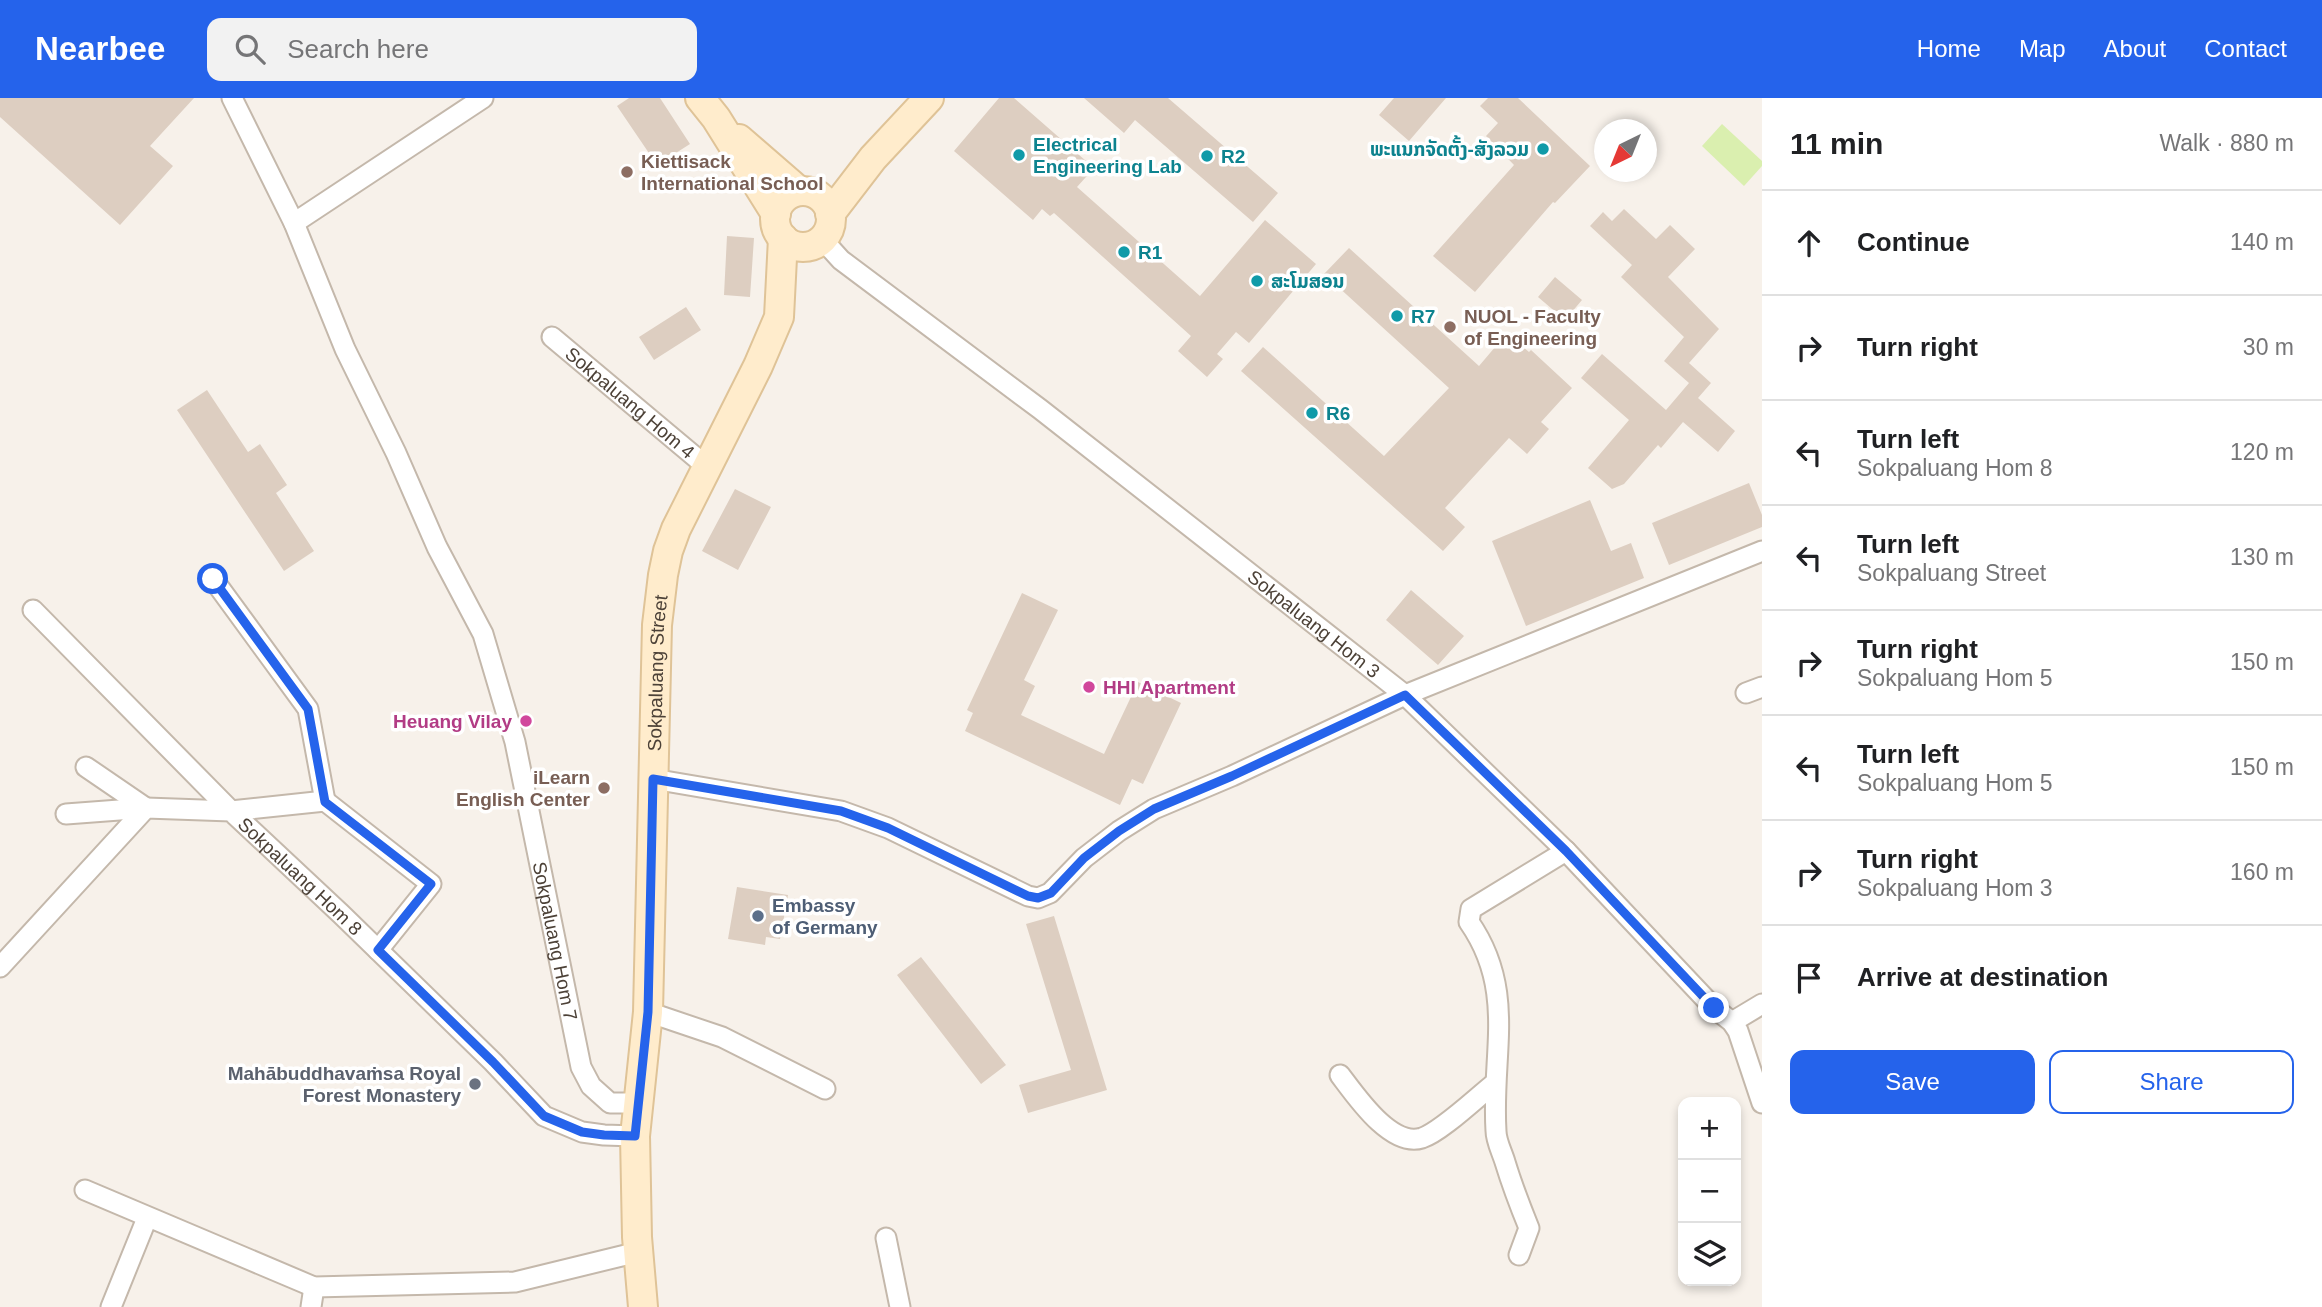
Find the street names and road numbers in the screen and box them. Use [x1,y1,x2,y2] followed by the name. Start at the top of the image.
[561,343,699,463] street label: Sokpaluang Hom 4
[1244,566,1384,682] street label: Sokpaluang Hom 3
[644,593,671,752] street label: Sokpaluang Street
[234,813,366,939] street label: Sokpaluang Hom 8
[529,860,582,1022] street label: Sokpaluang Hom 7

